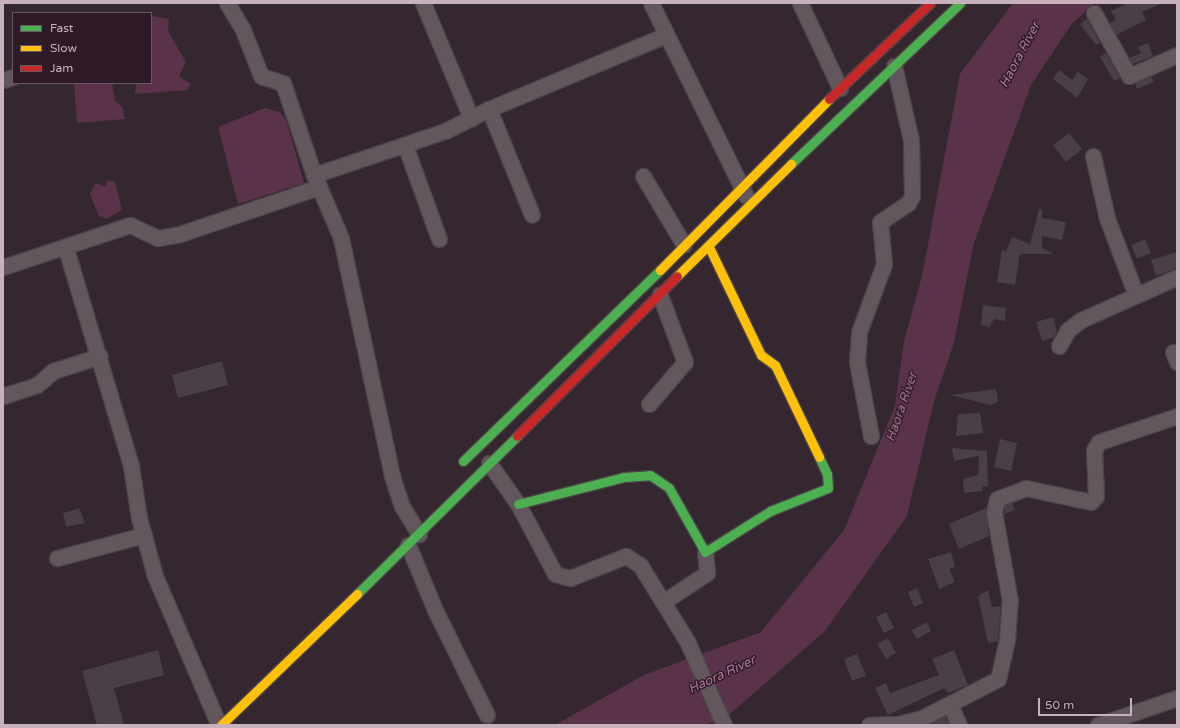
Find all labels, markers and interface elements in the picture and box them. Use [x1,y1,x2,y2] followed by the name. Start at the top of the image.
[12,12,152,84] legend
[996,19,1044,91] water label: Haora River
[50,21,73,35] text: Fast
[50,41,77,55] text: Slow
[50,61,73,75] text: Jam
[883,370,921,444] water label: Haora River
[686,653,758,697] water label: Haora River
[1040,690,1134,716] scale bar
[1045,698,1074,712] text: 50 m

